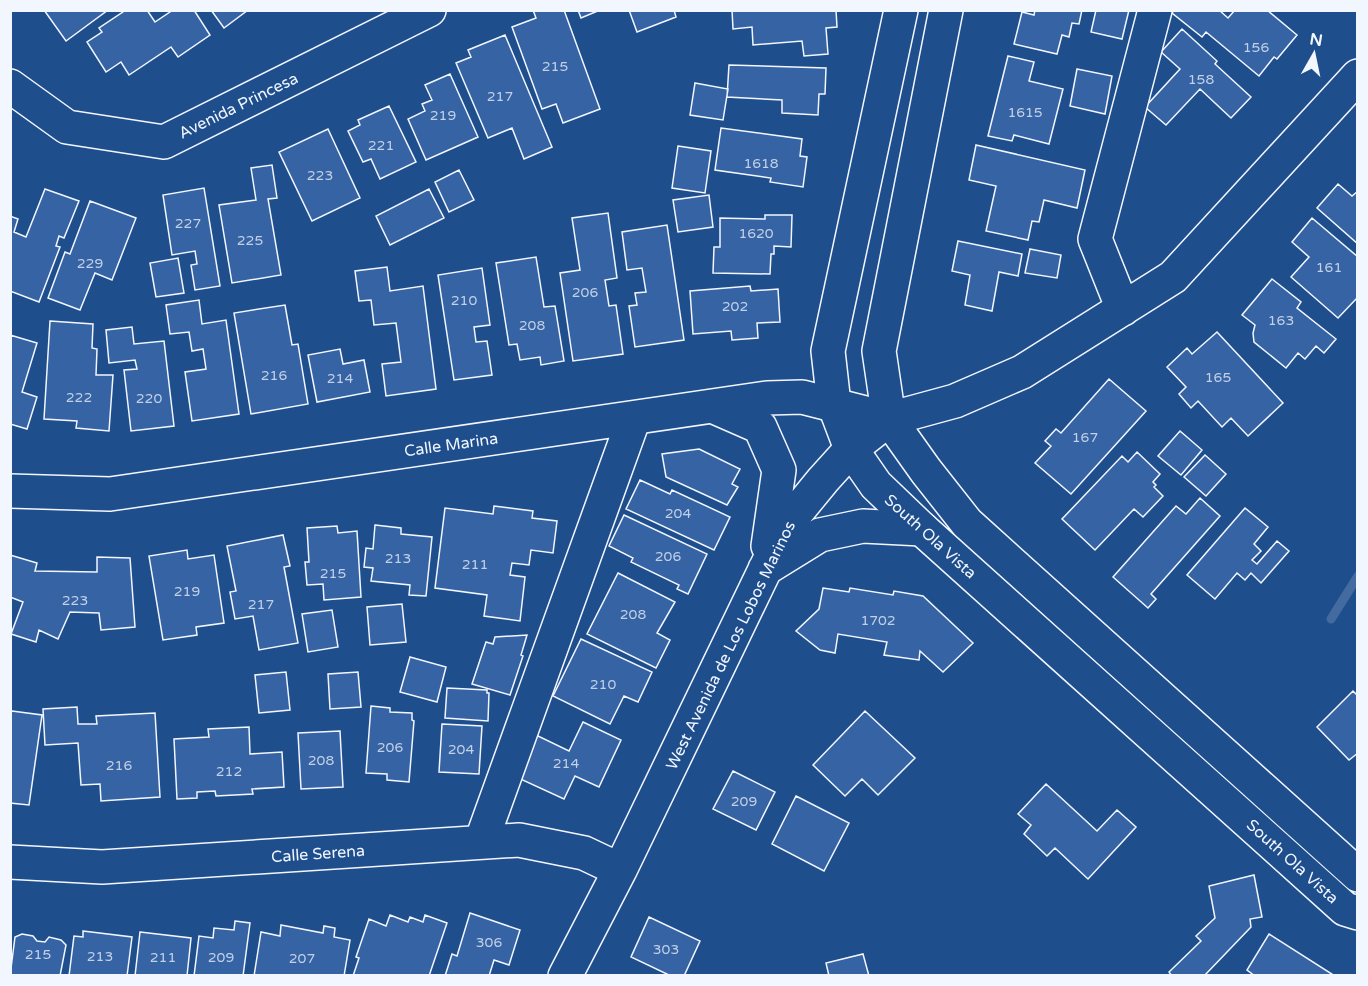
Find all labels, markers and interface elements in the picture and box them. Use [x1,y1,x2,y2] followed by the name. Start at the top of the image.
[1284,24,1344,84] north arrow
[1308,29,1324,51] text: N
[1243,39,1269,56] house number: 156
[542,58,568,75] house number: 215
[175,68,301,143] street label: Avenida Princesa
[1188,71,1214,88] house number: 158
[487,88,513,105] house number: 217
[1007,104,1043,121] house number: 1615
[430,107,456,124] house number: 219
[368,137,394,154] house number: 221
[743,155,779,172] house number: 1618
[307,167,333,184] house number: 223
[175,215,201,232] house number: 227
[738,225,774,242] house number: 1620
[237,232,263,249] house number: 225
[77,255,103,272] house number: 229
[1316,259,1342,276] house number: 161
[572,284,598,301] house number: 206
[451,292,477,309] house number: 210
[722,298,748,315] house number: 202
[1268,312,1294,329] house number: 163
[519,317,545,334] house number: 208
[261,367,287,384] house number: 216
[1205,369,1231,386] house number: 165
[327,370,353,387] house number: 214
[66,389,92,406] house number: 222
[136,390,162,407] house number: 220
[403,429,499,461] street label: Calle Marina
[1072,429,1098,446] house number: 167
[880,490,980,583] street label: South Ola Vista
[665,505,691,522] house number: 204
[662,518,800,773] street label: West Avenida de Los Lobos Marinos
[655,548,681,565] house number: 206
[385,550,411,567] house number: 213
[462,556,488,573] house number: 211
[320,565,346,582] house number: 215
[174,583,200,600] house number: 219
[62,592,88,609] house number: 223
[248,596,274,613] house number: 217
[620,606,646,623] house number: 208
[860,612,896,629] house number: 1702
[590,676,616,693] house number: 210
[377,739,403,756] house number: 206
[448,741,474,758] house number: 204
[308,752,334,769] house number: 208
[553,755,579,772] house number: 214
[106,757,132,774] house number: 216
[216,763,242,780] house number: 212
[731,793,757,810] house number: 209
[1242,815,1342,908] street label: South Ola Vista
[271,841,366,867] street label: Calle Serena
[476,934,502,951] house number: 306
[653,941,679,958] house number: 303
[25,946,51,963] house number: 215
[87,948,113,965] house number: 213
[150,949,176,966] house number: 211
[208,949,234,966] house number: 209
[289,950,315,967] house number: 207

